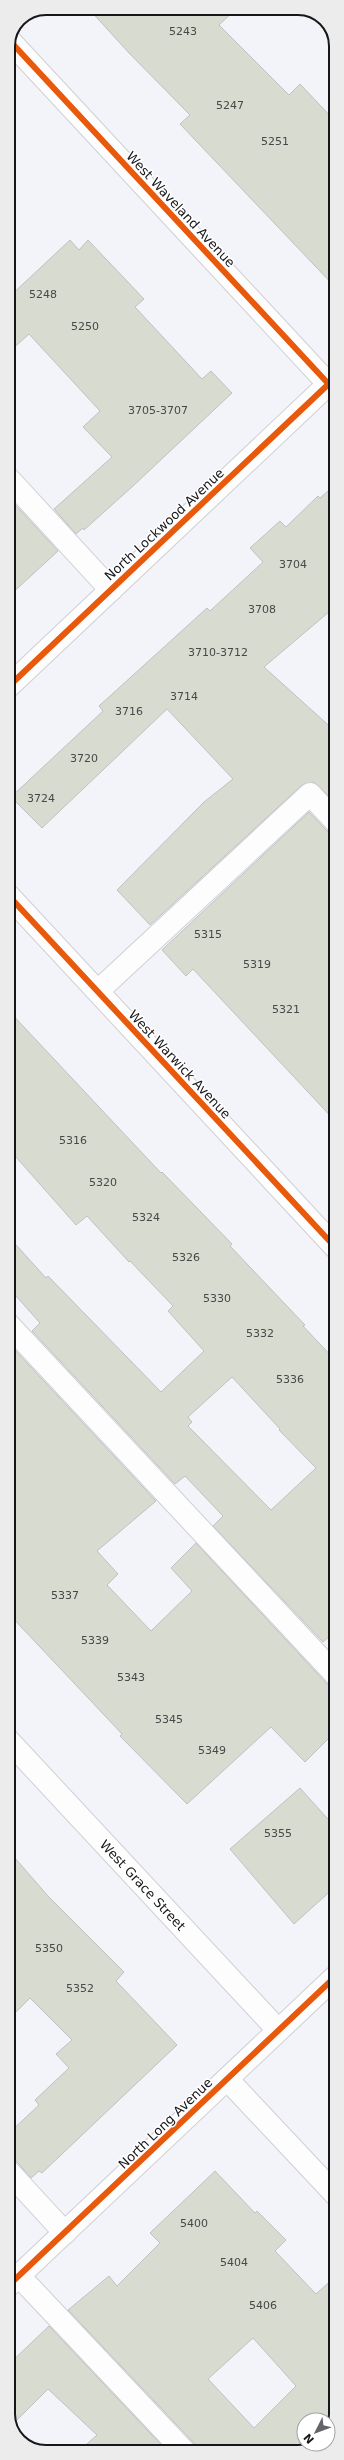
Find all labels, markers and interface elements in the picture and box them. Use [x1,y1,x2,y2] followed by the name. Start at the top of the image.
[169,25,197,38] house number: 5243
[216,99,244,112] house number: 5247
[261,135,289,148] house number: 5251
[123,149,238,270] street label: West Waveland Avenue
[29,288,57,301] house number: 5248
[71,320,99,333] house number: 5250
[128,404,188,417] house number: 3705-3707
[102,465,227,584] street label: North Lockwood Avenue
[279,558,307,571] house number: 3704
[248,603,276,616] house number: 3708
[188,646,248,659] house number: 3710-3712
[170,690,198,703] house number: 3714
[115,705,143,718] house number: 3716
[70,752,98,765] house number: 3720
[27,792,55,805] house number: 3724
[194,928,222,941] house number: 5315
[243,958,271,971] house number: 5319
[272,1003,300,1016] house number: 5321
[125,1007,234,1122] street label: West Warwick Avenue
[59,1134,87,1147] house number: 5316
[89,1176,117,1189] house number: 5320
[132,1211,160,1224] house number: 5324
[172,1251,200,1264] house number: 5326
[203,1292,231,1305] house number: 5330
[246,1327,274,1340] house number: 5332
[276,1373,304,1386] house number: 5336
[51,1589,79,1602] house number: 5337
[81,1634,109,1647] house number: 5339
[117,1671,145,1684] house number: 5343
[155,1713,183,1726] house number: 5345
[198,1744,226,1757] house number: 5349
[264,1827,292,1840] house number: 5355
[97,1837,188,1934] street label: West Grace Street
[35,1942,63,1955] house number: 5350
[66,1982,94,1995] house number: 5352
[115,2075,215,2172] street label: North Long Avenue
[180,2217,208,2230] house number: 5400
[220,2256,248,2269] house number: 5404
[249,2299,277,2312] house number: 5406
[296,2412,336,2452] north arrow
[301,2431,317,2446] text: N

